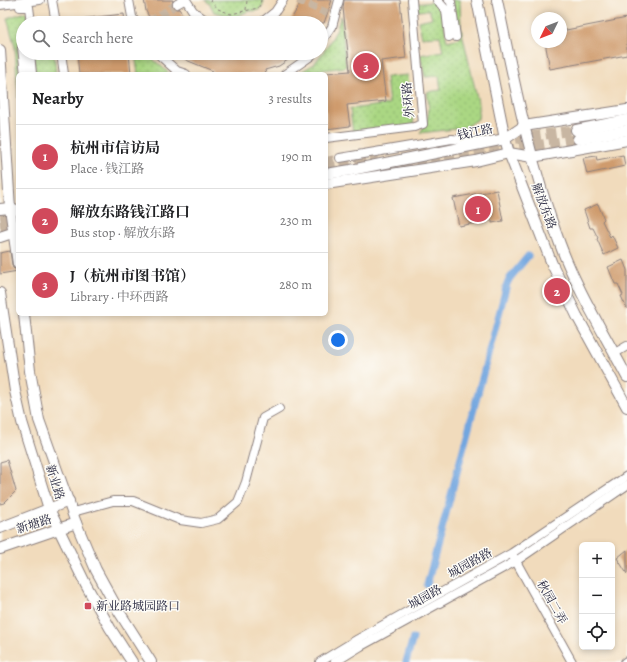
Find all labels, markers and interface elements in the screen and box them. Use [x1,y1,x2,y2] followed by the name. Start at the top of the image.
[531,12,567,48] north arrow
[16,16,328,60] search box
[30,27,52,49] icon: search
[62,28,133,48] text: Search here
[353,51,379,81] pin: 3
[398,81,418,119] street label: 外环路
[32,87,83,110] text: Nearby
[268,90,312,107] text: 3 results
[456,120,494,144] street label: 钱江路
[70,138,160,158] text: 杭州市信访局
[43,148,47,165] text: 1
[281,148,312,165] text: 190 m
[70,160,144,177] text: Place · 钱江路
[528,181,560,231] street label: 解放东路
[465,194,491,224] pin: 1
[70,202,190,222] text: 解放东路钱江路口
[42,212,48,229] text: 2
[280,212,312,229] text: 230 m
[70,224,175,241] text: Bus stop · 解放东路
[70,266,195,286] text: J（杭州市图书馆）
[42,276,48,293] text: 3
[279,276,312,293] text: 280 m
[544,276,570,306] pin: 2
[70,288,168,305] text: Library · 中环西路
[328,330,348,350] your location
[42,462,68,502] street label: 新业路
[14,511,54,537] street label: 新塘路
[579,542,615,650] map controls
[579,542,615,578] button: +
[445,544,495,582] street label: 城园路路
[533,577,571,627] street label: 秋园二弄
[579,578,615,614] button: −
[405,581,445,613] street label: 城园路
[96,598,180,614] place label: 新业路城园路口
[83,601,93,611] marker: 新业路城园路口
[579,614,615,650] button: locate

